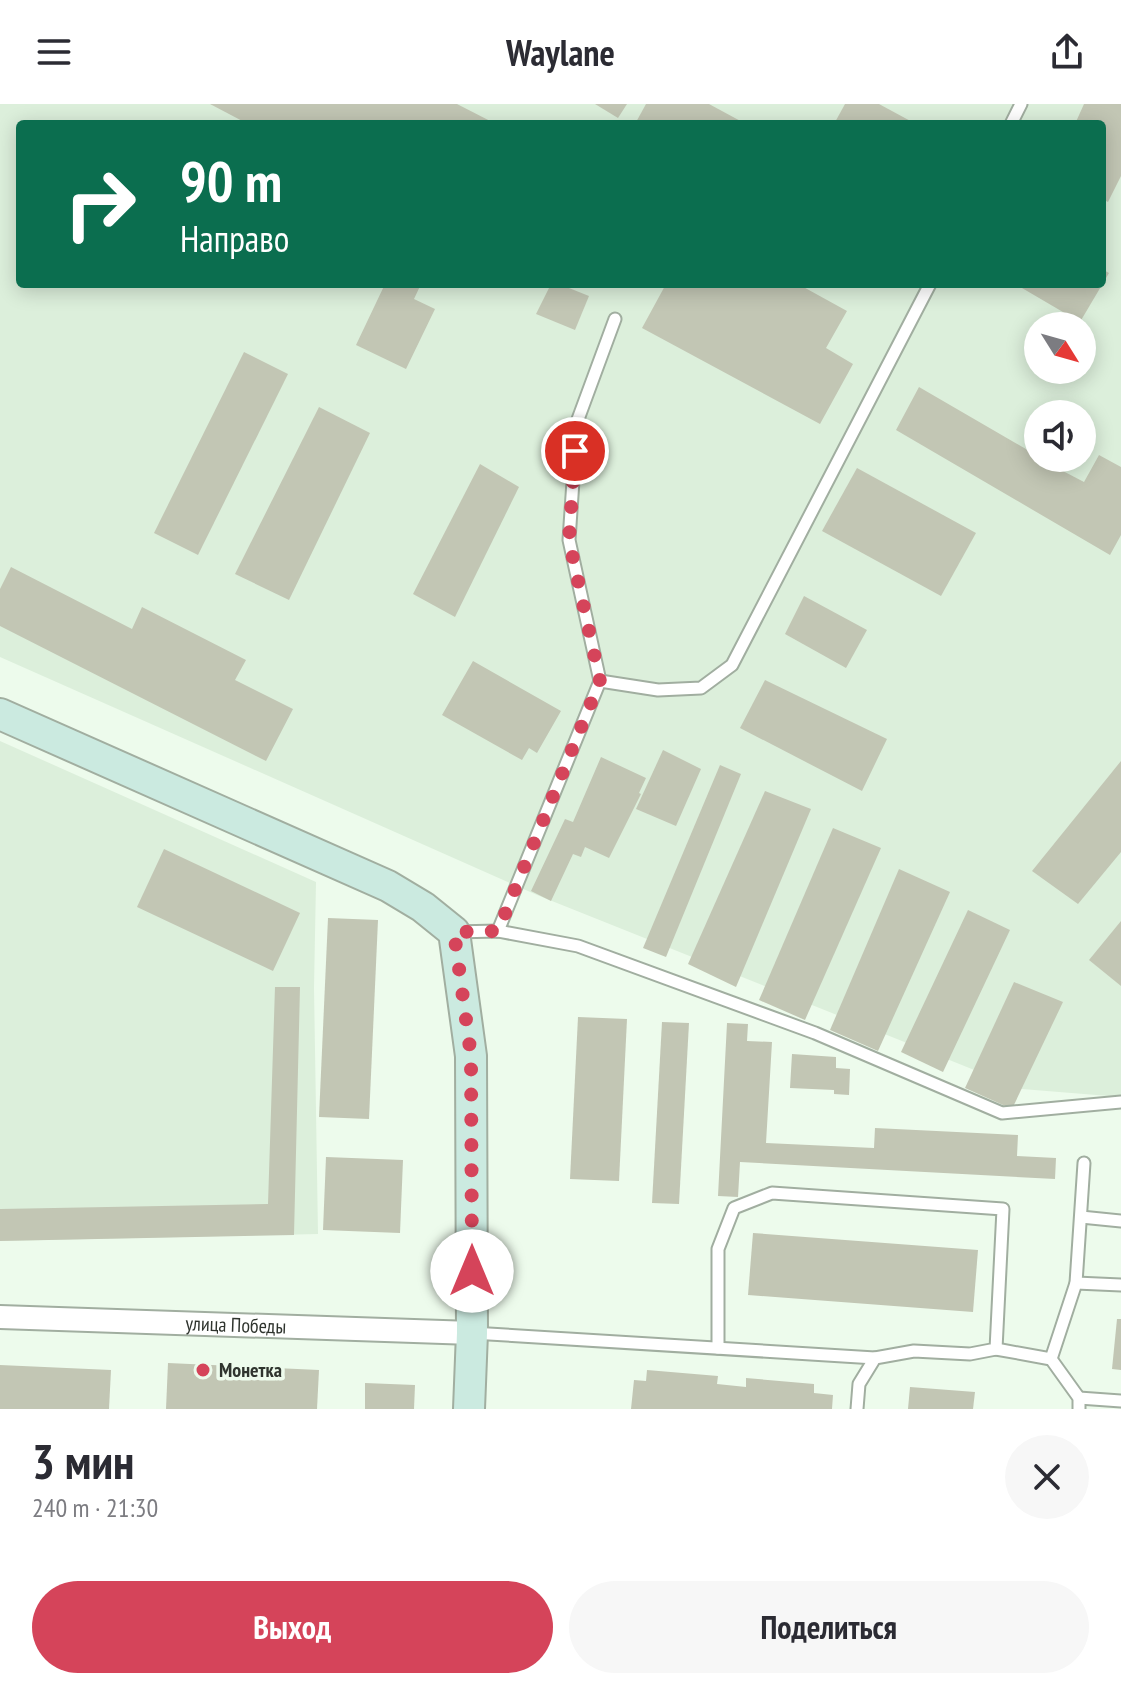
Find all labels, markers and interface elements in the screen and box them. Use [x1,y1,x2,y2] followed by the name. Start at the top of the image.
[506,29,615,76] text: Waylane
[32,30,76,74] icon: menu
[1045,30,1089,74] icon: share
[180,145,282,217] text: 90 m
[48,152,152,256] icon: right
[180,215,289,262] text: Направо
[1024,312,1096,384] north arrow
[1024,312,1096,472] map controls
[1024,400,1096,472] button: sound
[541,417,609,485] pin
[553,429,597,473] icon: arrive
[430,1229,514,1313] position arrow
[185,1310,287,1340] street label: улица Победы
[219,1357,282,1383] place label: Монетка
[194,1361,212,1379] marker: Монетка
[32,1430,134,1492] text: 3 мин
[1005,1435,1089,1519] button: close
[32,1491,158,1524] text: 240 m · 21:30
[32,1581,553,1673] button: Выход
[569,1581,1089,1673] button: Поделиться

